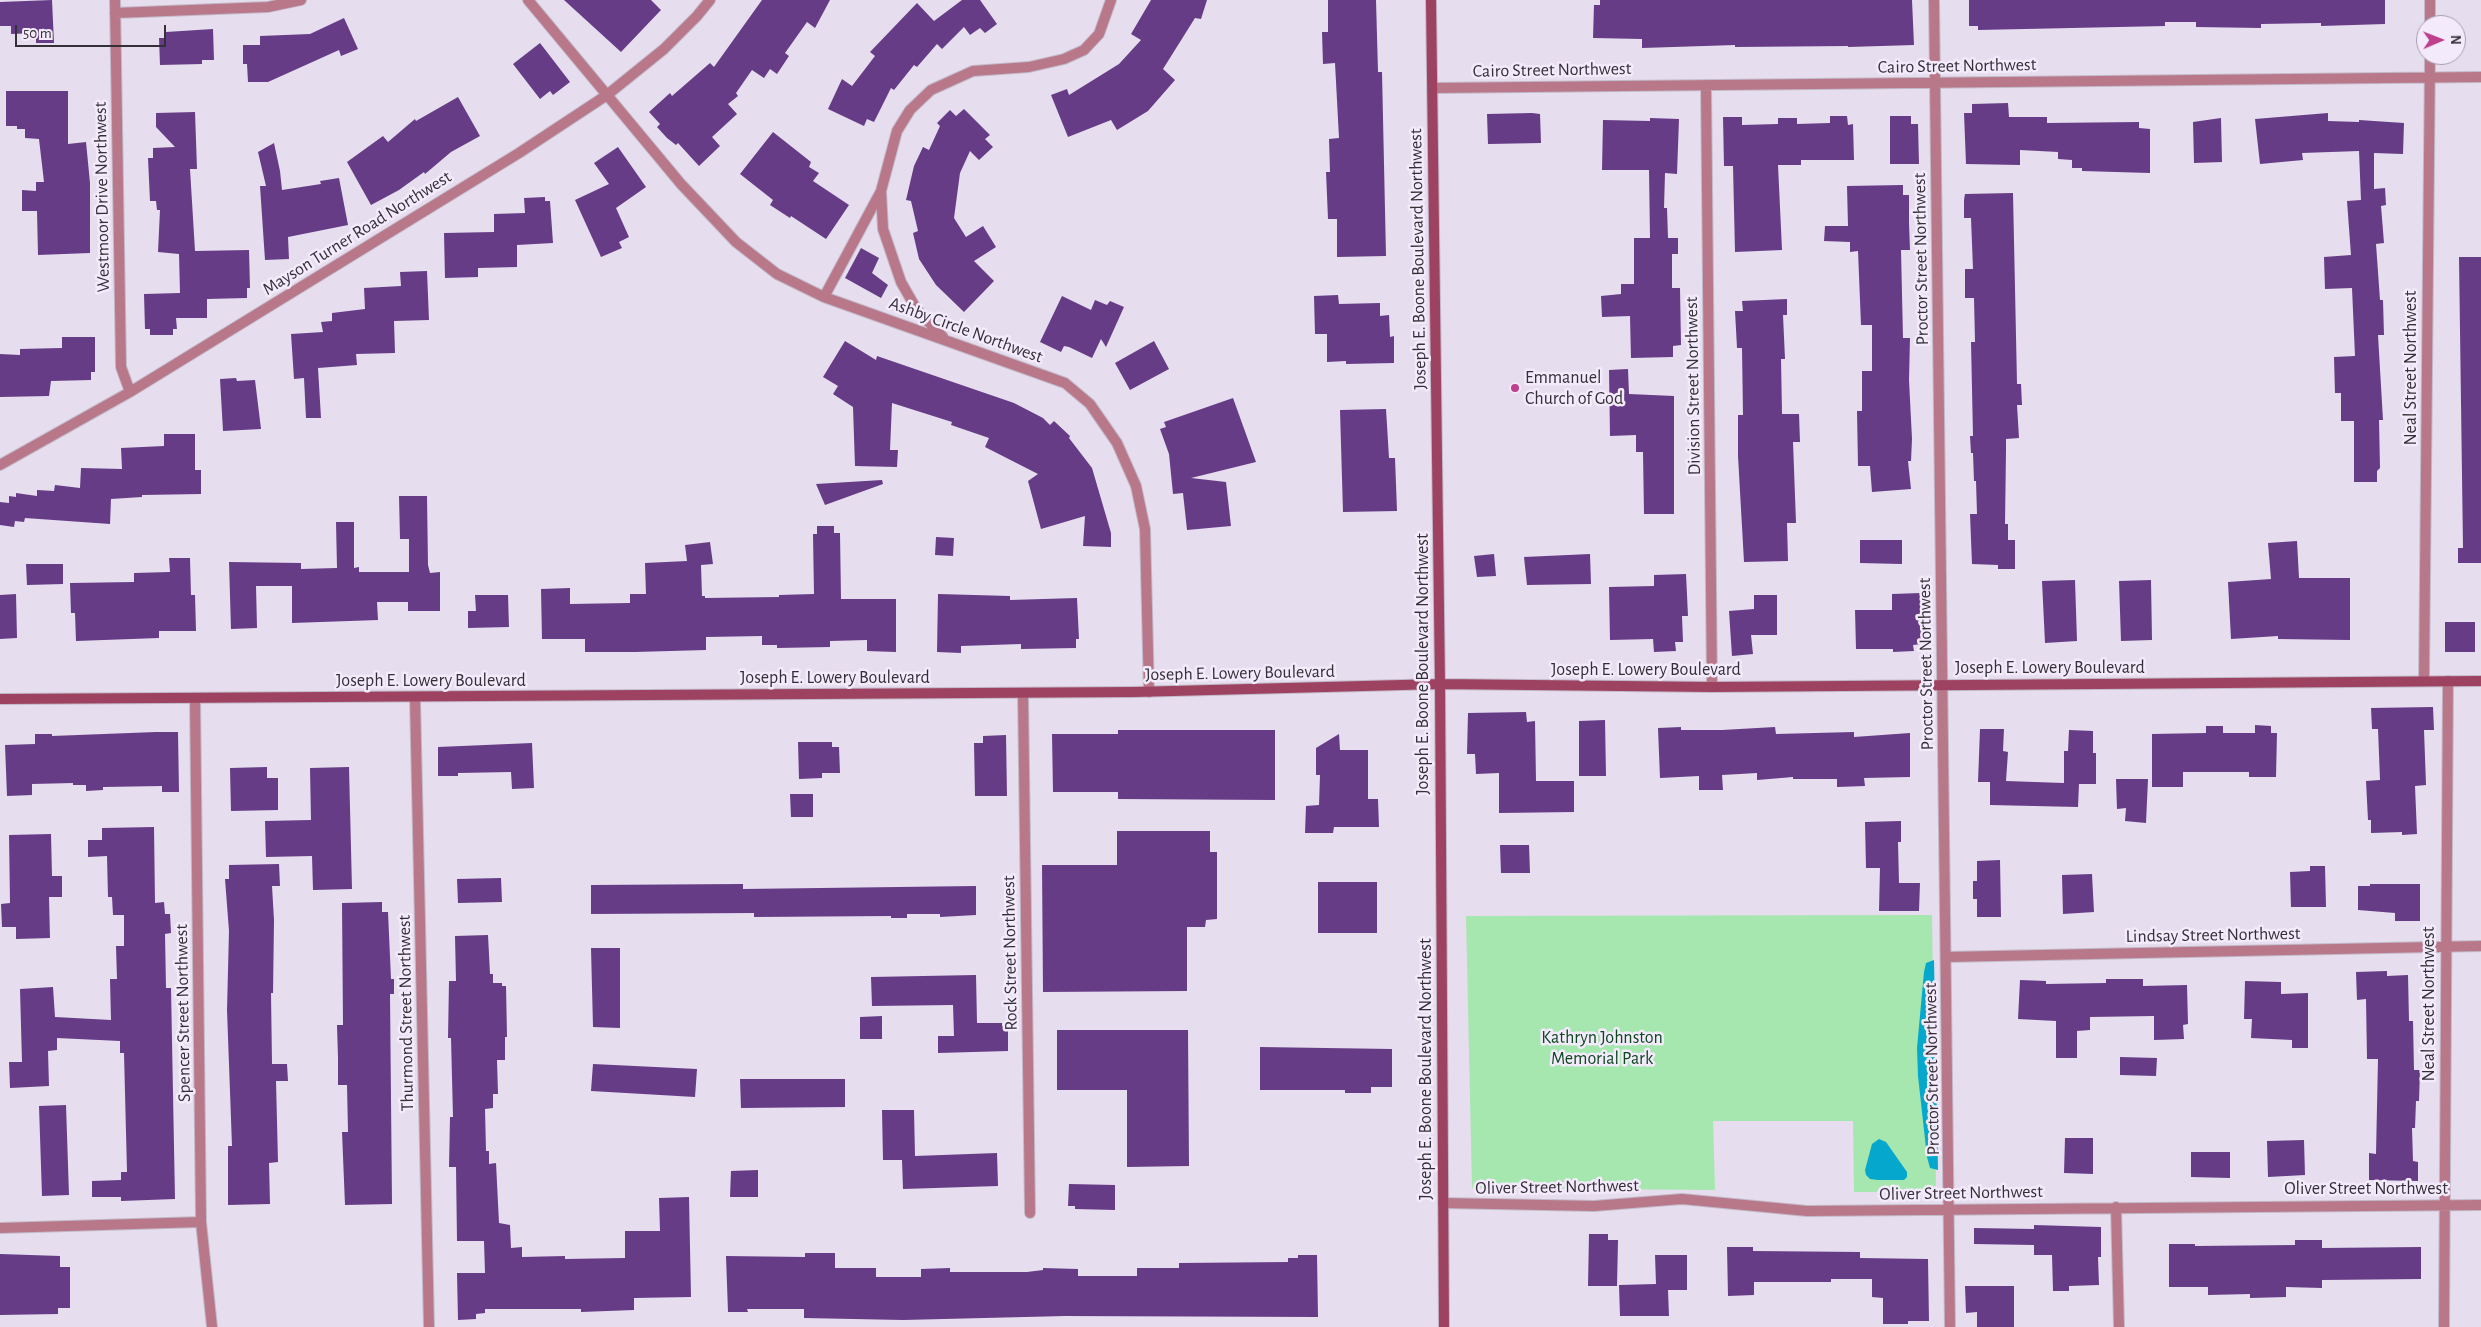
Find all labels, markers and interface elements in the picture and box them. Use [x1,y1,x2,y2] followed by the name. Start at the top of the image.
[18,15,169,47] scale bar
[2416,15,2466,65] north arrow
[23,26,52,41] text: 50 m
[2448,35,2462,45] text: N
[1877,54,2037,78] street label: Cairo Street Northwest
[1472,58,1632,82] street label: Cairo Street Northwest
[90,101,114,293] street label: Westmoor Drive Northwest
[1405,128,1431,390] street label: Joseph E. Boone Boulevard Northwest
[259,166,455,300] street label: Mayson Turner Road Northwest
[1909,172,1933,346] street label: Proctor Street Northwest
[2400,290,2422,446] street label: Neal Street Northwest
[886,292,1046,368] street label: Ashby Circle Northwest
[1681,296,1705,476] street label: Division Street Northwest
[1525,367,1623,409] place label: Emmanuel Church of God
[1509,382,1521,394] marker: Emmanuel Church of God
[1412,533,1434,795] street label: Joseph E. Boone Boulevard Northwest
[1914,577,1938,751] street label: Proctor Street Northwest
[1955,657,2145,679] street label: Joseph E. Lowery Boulevard
[1551,659,1741,681] street label: Joseph E. Lowery Boulevard
[1145,661,1335,685] street label: Joseph E. Lowery Boulevard
[740,667,930,689] street label: Joseph E. Lowery Boulevard
[336,670,526,692] street label: Joseph E. Lowery Boulevard
[998,875,1022,1031] street label: Rock Street Northwest
[393,915,419,1111] street label: Thurmond Street Northwest
[2125,923,2301,947] street label: Lindsay Street Northwest
[171,924,195,1102] street label: Spencer Street Northwest
[2418,926,2440,1082] street label: Neal Street Northwest
[1415,938,1437,1200] street label: Joseph E. Boone Boulevard Northwest
[1920,982,1944,1156] street label: Proctor Street Northwest
[1541,1027,1663,1070] park label: Kathryn Johnston Memorial Park
[1475,1175,1639,1199] street label: Oliver Street Northwest
[2284,1178,2448,1200] street label: Oliver Street Northwest
[1879,1181,2043,1205] street label: Oliver Street Northwest

